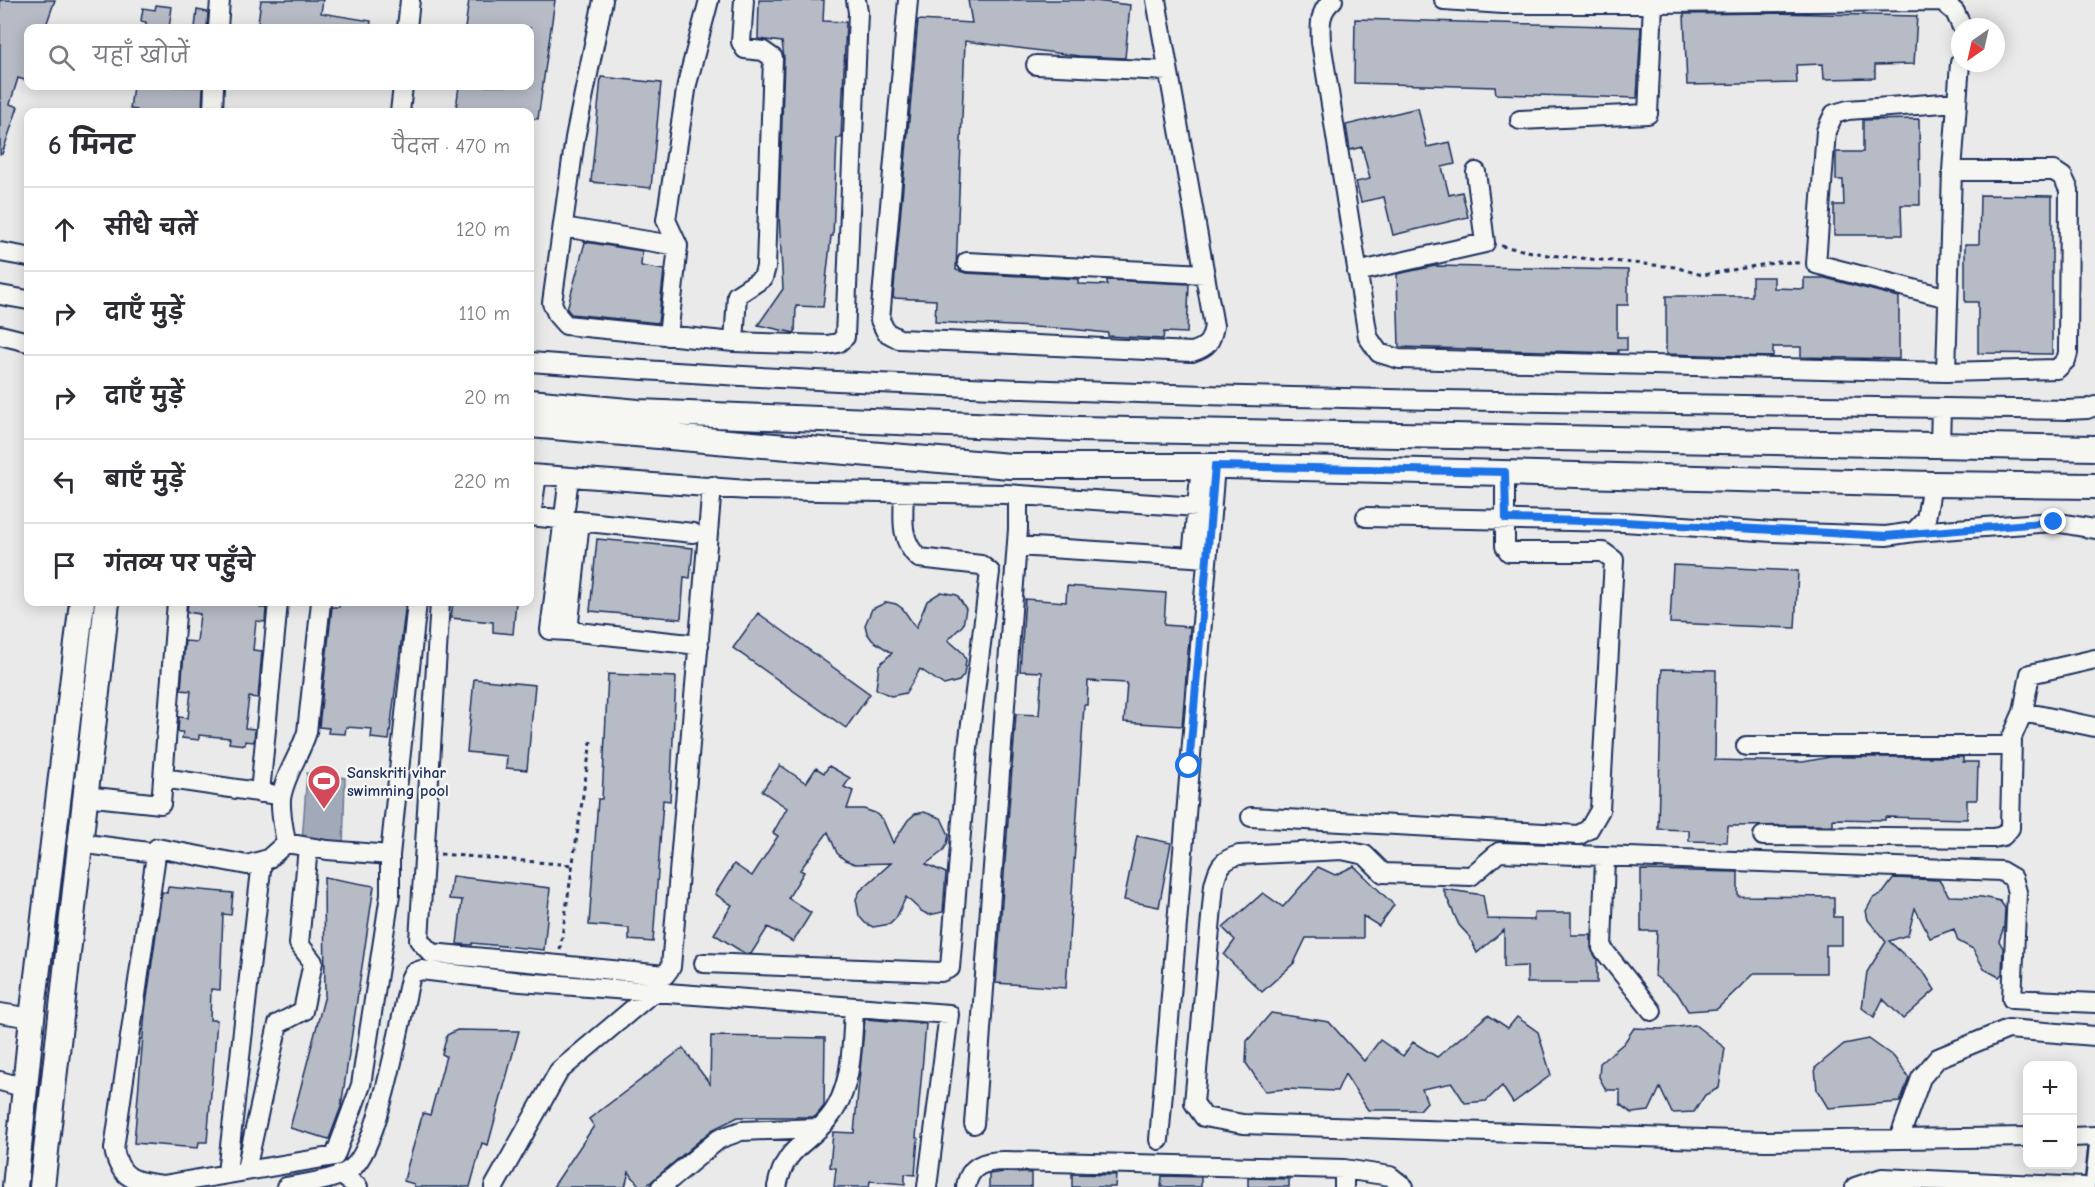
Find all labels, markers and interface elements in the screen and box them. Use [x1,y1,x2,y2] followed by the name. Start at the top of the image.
[1951,18,2005,72] north arrow
[24,24,534,90] search box
[45,41,78,74] icon: search
[93,43,189,69] text: यहाँ खोजें
[48,131,134,161] text: 6 मिनट
[392,135,510,158] text: पैदल · 470 m
[48,213,81,246] icon: ahead
[105,215,197,241] text: सीधे चलें
[456,218,510,241] text: 120 m
[48,297,81,330] icon: right
[105,299,184,325] text: दाएँ मुड़ें
[459,302,510,325] text: 110 m
[48,381,81,414] icon: right
[105,383,184,409] text: दाएँ मुड़ें
[464,386,510,409] text: 20 m
[48,465,81,498] icon: left
[105,467,184,493] text: बाएँ मुड़ें
[454,470,510,493] text: 220 m
[2040,508,2066,534] route end
[48,549,81,582] icon: arrive
[105,551,254,577] text: गंतव्य पर पहुँचे
[1175,752,1201,778] route start
[306,763,342,810] sports icon: Sanskriti vihar swimming pool
[347,764,449,800] place label: Sanskriti vihar swimming pool
[2023,1061,2077,1169] map controls
[2023,1061,2077,1115] button: +
[2023,1115,2077,1169] button: −

